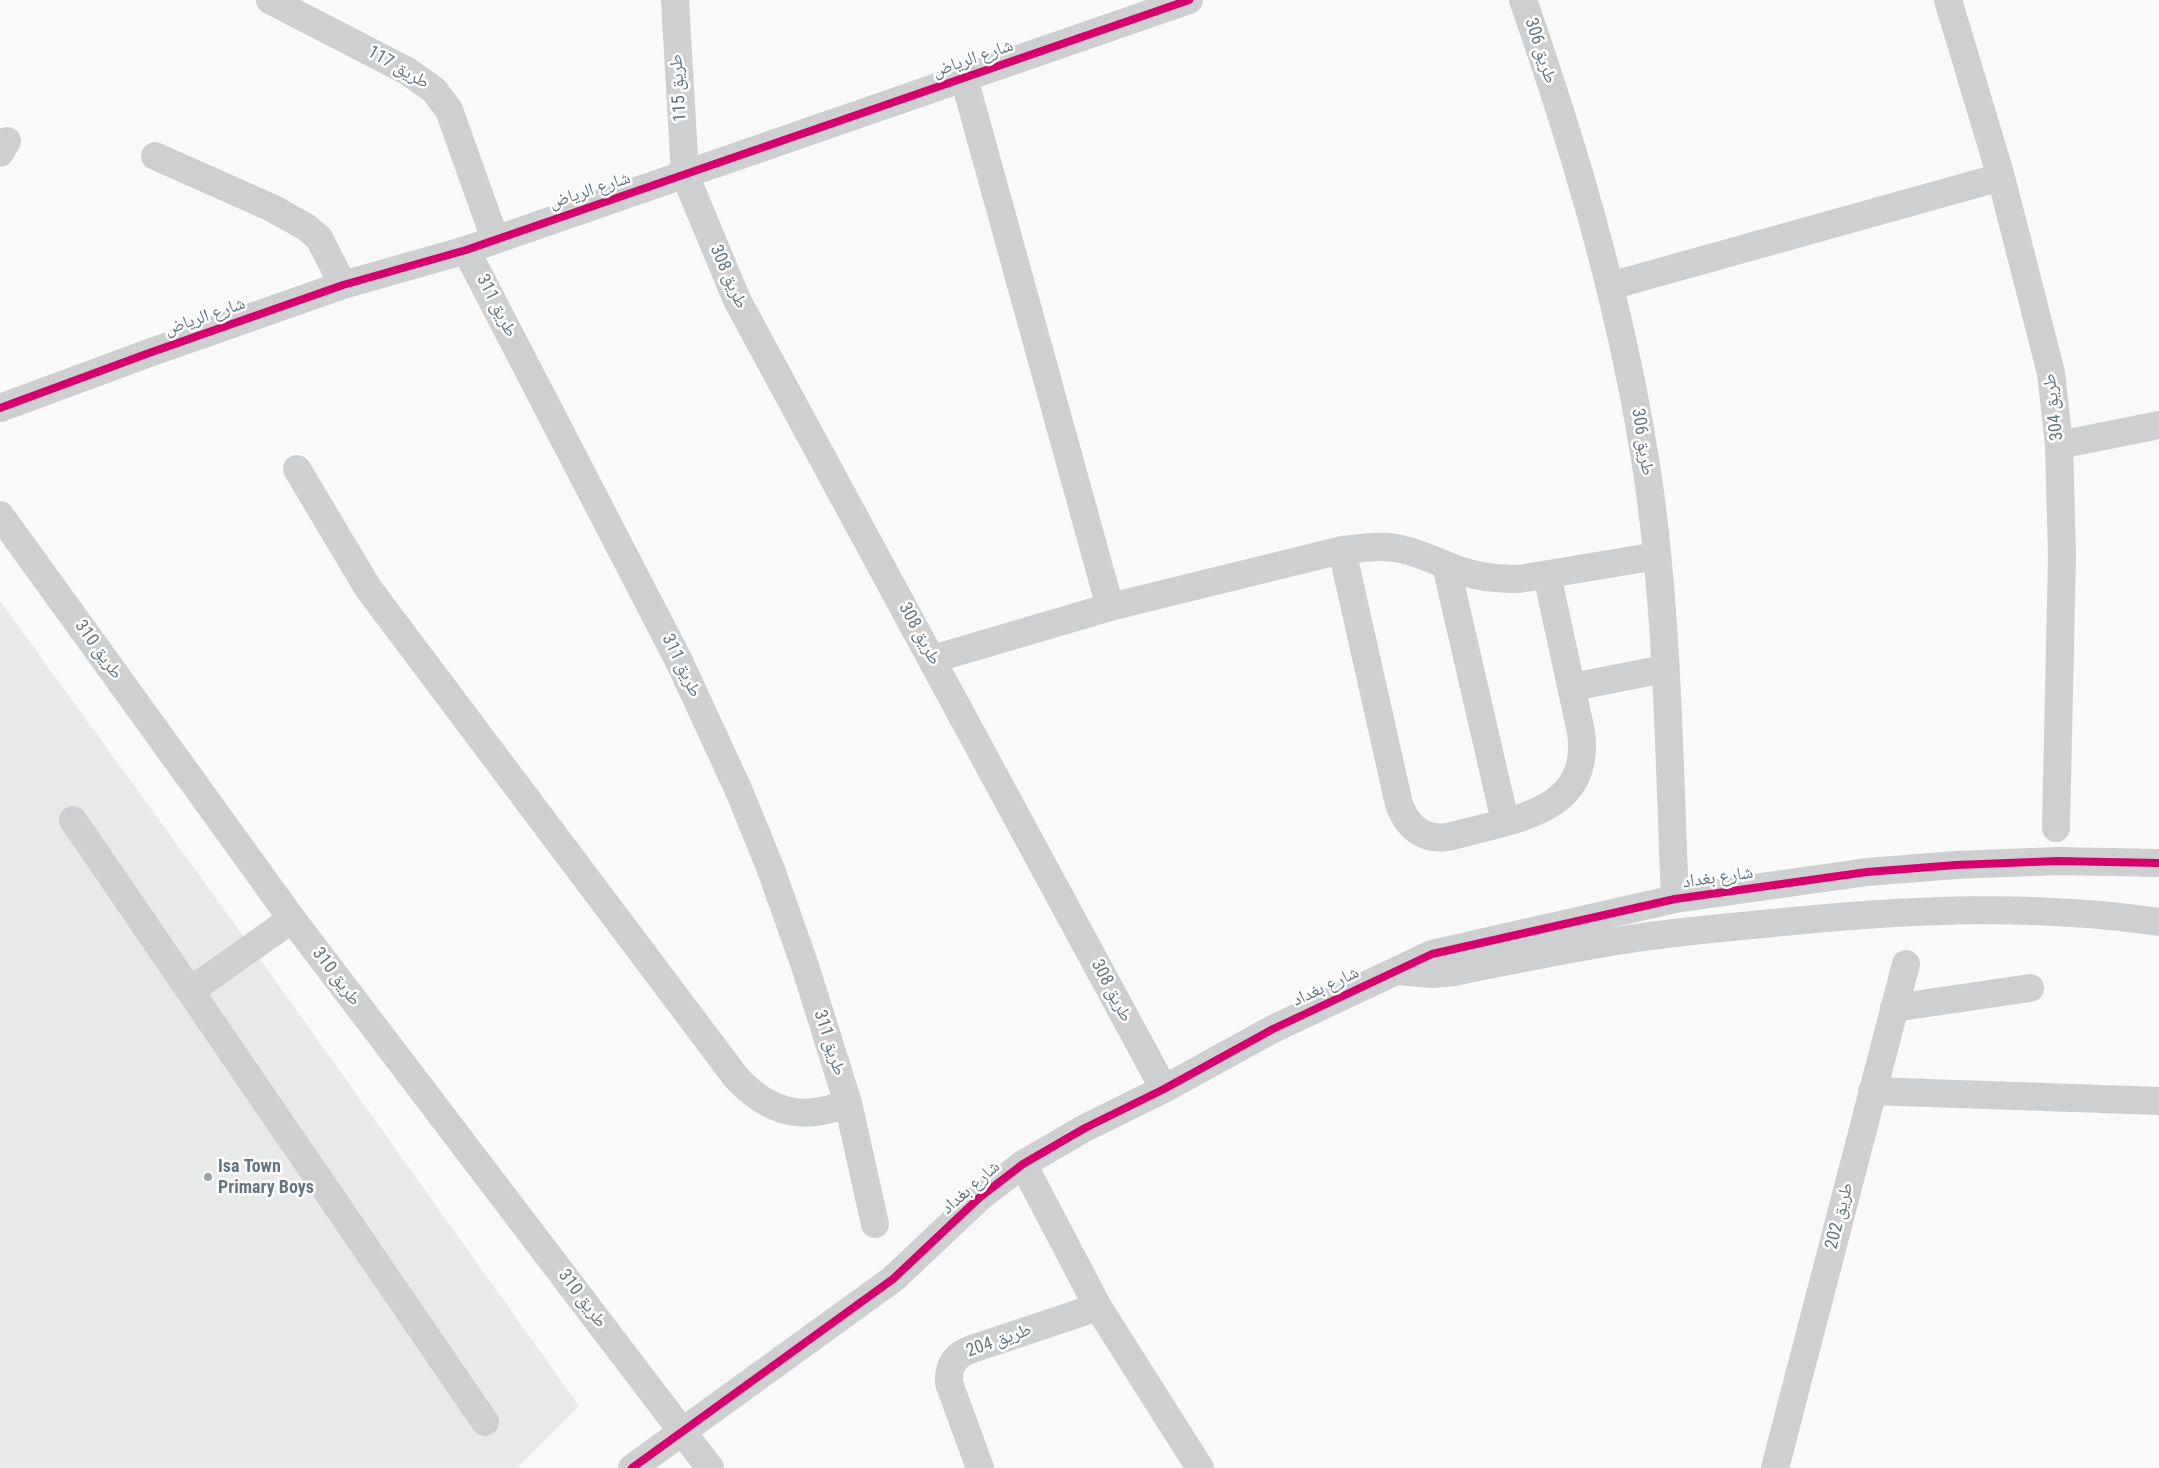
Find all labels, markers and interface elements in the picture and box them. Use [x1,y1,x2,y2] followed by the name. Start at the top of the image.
[1519,15,1561,87] street label: طريق 306
[930,35,1016,83] street label: شارع الرياض
[363,42,433,94] street label: طريق 117
[666,53,692,123] street label: طريق 115
[547,168,633,214] street label: شارع الرياض
[704,242,752,312] street label: طريق 308
[471,271,521,341] street label: طريق 311
[162,293,248,341] street label: شارع الرياض
[2039,372,2069,442] street label: طريق 304
[1626,407,1658,477] street label: طريق 306
[893,599,945,669] street label: طريق 308
[69,616,127,684] street label: طريق 310
[656,631,706,701] street label: طريق 311
[1681,862,1755,894] street label: شارع بغداد
[307,943,365,1011] street label: طريق 310
[1086,956,1136,1026] street label: طريق 308
[1289,962,1363,1012] street label: شارع بغداد
[808,1007,850,1079] street label: طريق 311
[218,1156,314,1198] place label: Isa Town Primary Boys
[937,1157,1005,1219] street label: شارع بغداد
[202,1171,214,1183] marker: Isa Town Primary Boys
[1821,1181,1859,1251] street label: طريق 202
[553,1265,611,1333] street label: طريق 310
[964,1319,1034,1363] street label: طريق 204

